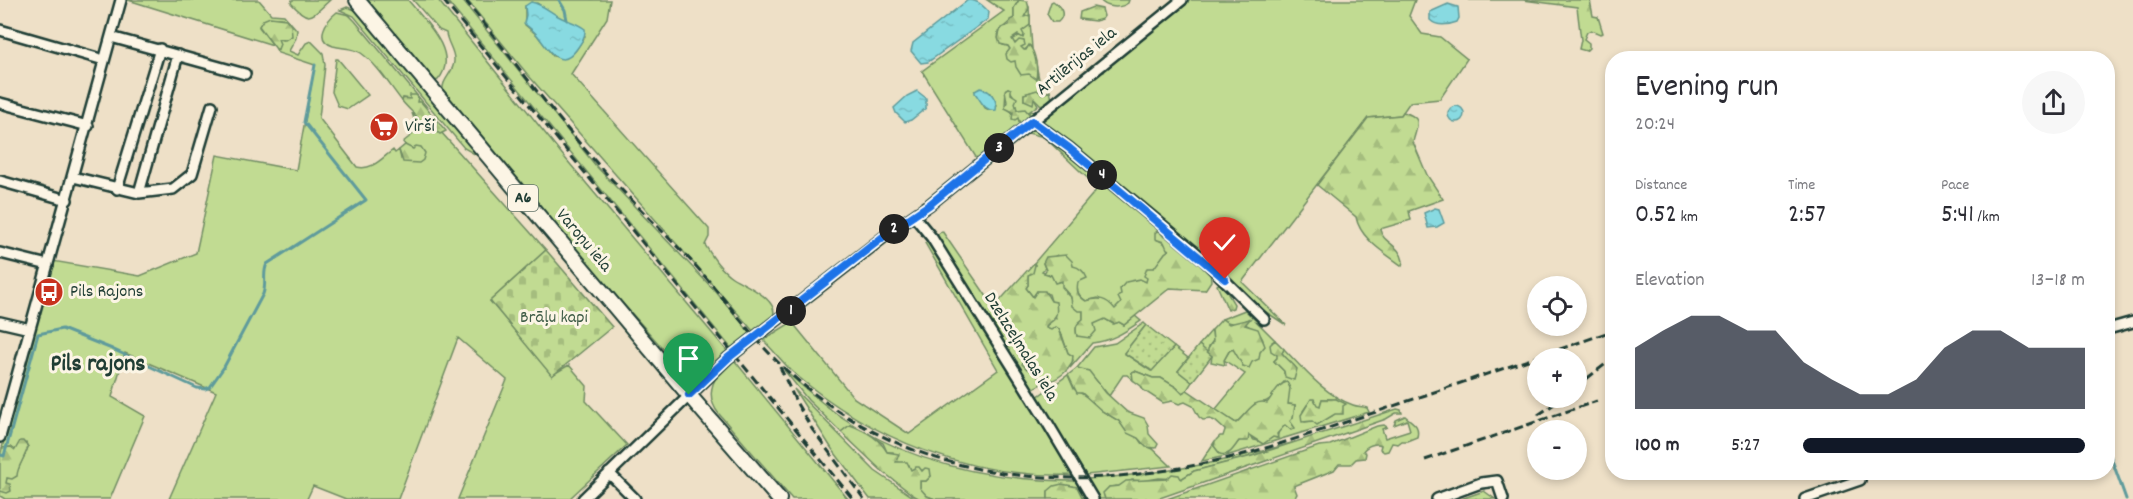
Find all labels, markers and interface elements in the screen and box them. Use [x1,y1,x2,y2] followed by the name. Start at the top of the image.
[1031,21,1123,102] street label: Artilērijas iela
[1635,65,1779,112] text: Evening run
[2022,71,2085,134] button: share
[368,111,400,143] supermarket icon: Virši
[1635,111,1675,139] text: 20:24
[405,115,435,140] place label: Virši
[984,133,1014,163] pin: 3
[995,136,1003,159] text: 3
[1087,160,1117,190] pin: 4
[1099,163,1105,186] text: 4
[1635,174,1687,197] text: Distance
[1788,174,1815,197] text: Time
[1941,174,1969,197] text: Pace
[508,185,538,211] road number: A6
[1635,197,1677,234] text: 0.52
[1788,197,1826,234] text: 2:57
[1941,197,1974,234] text: 5:41
[549,204,617,279] street label: Varoņu iela
[1677,206,1698,229] text: km
[1974,206,2000,229] text: /km
[879,214,909,244] pin: 2
[891,217,898,240] text: 2
[1199,217,1250,279] pin
[1208,226,1241,259] icon: check
[1635,267,1705,295] text: Elevation
[2031,267,2085,295] text: 13–18 m
[33,276,65,308] bus stop icon: Pils Rajons
[1527,276,1587,480] map controls
[1527,276,1587,336] button: locate
[70,280,143,305] place label: Pils Rajons
[977,288,1064,407] street label: Dzelzceļmalas iela
[776,296,806,326] pin: 1
[789,299,793,322] text: 1
[520,306,588,331] park label: Brāļu kapi
[663,333,714,395] pin
[672,342,705,375] icon: arrive
[51,348,145,382] district label: Pils rajons
[1527,348,1587,408] button: +
[1527,420,1587,480] button: −
[1635,432,1680,460] text: 100 m
[1731,432,1760,460] text: 5:27

